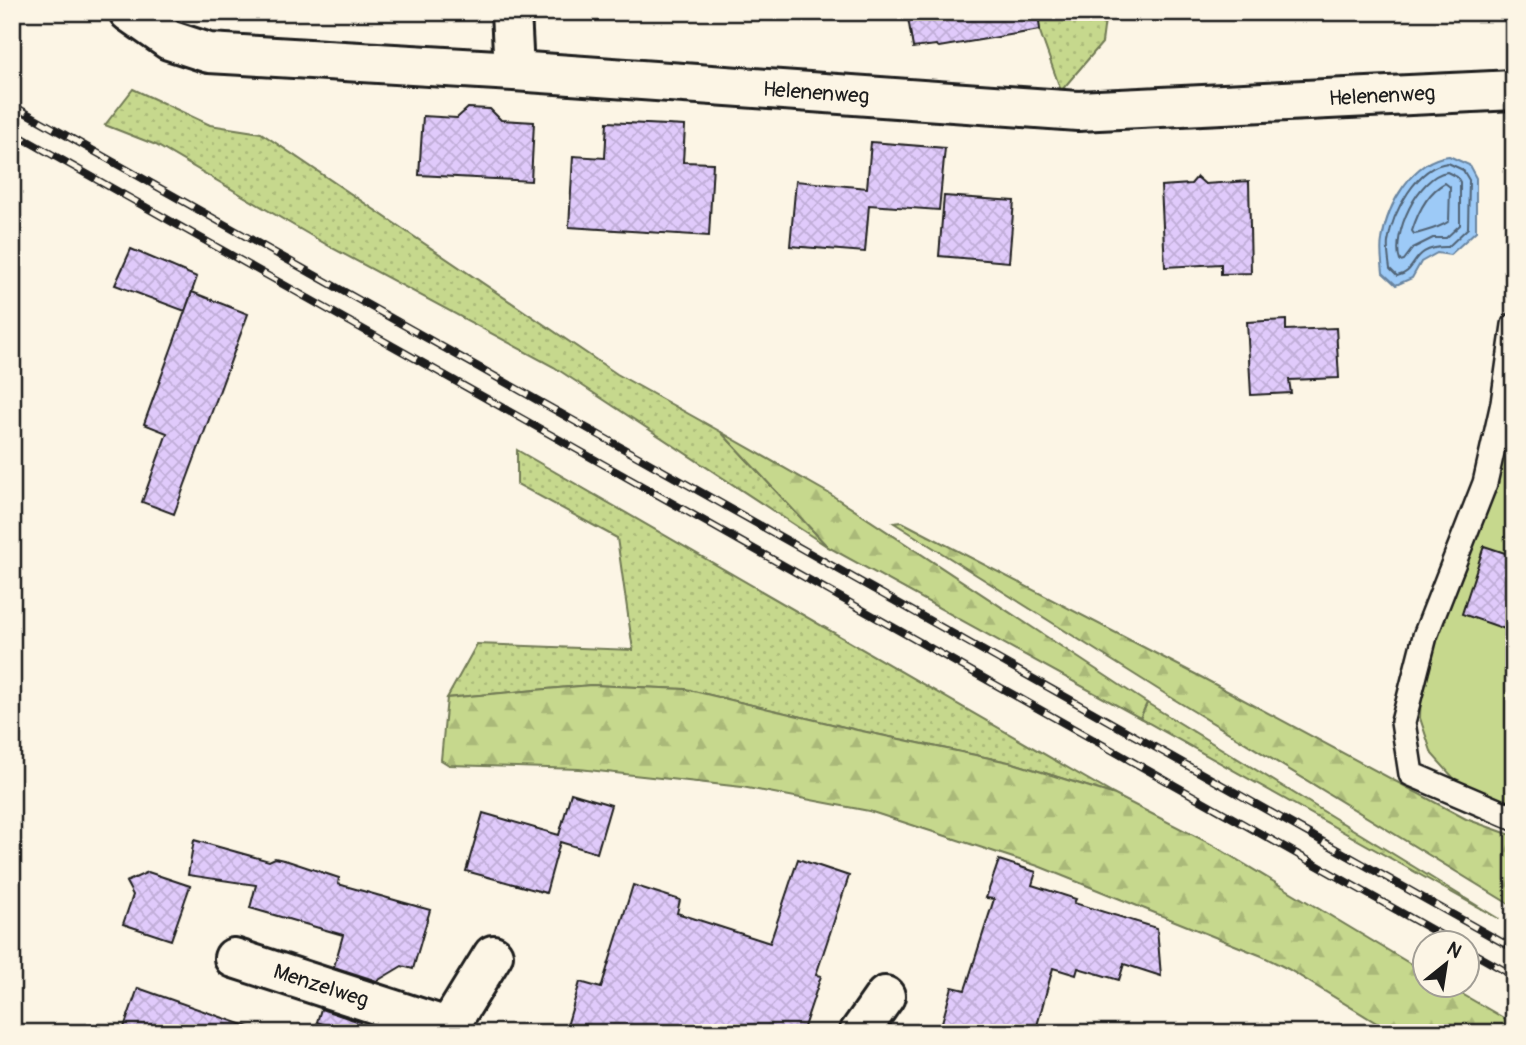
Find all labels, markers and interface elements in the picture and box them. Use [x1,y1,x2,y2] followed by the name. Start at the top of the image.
[762,76,870,110] street label: Helenenweg
[1328,80,1436,112] street label: Helenenweg
[1410,930,1480,1000] north arrow
[1442,937,1466,964] text: N
[270,958,372,1014] street label: Menzelweg

